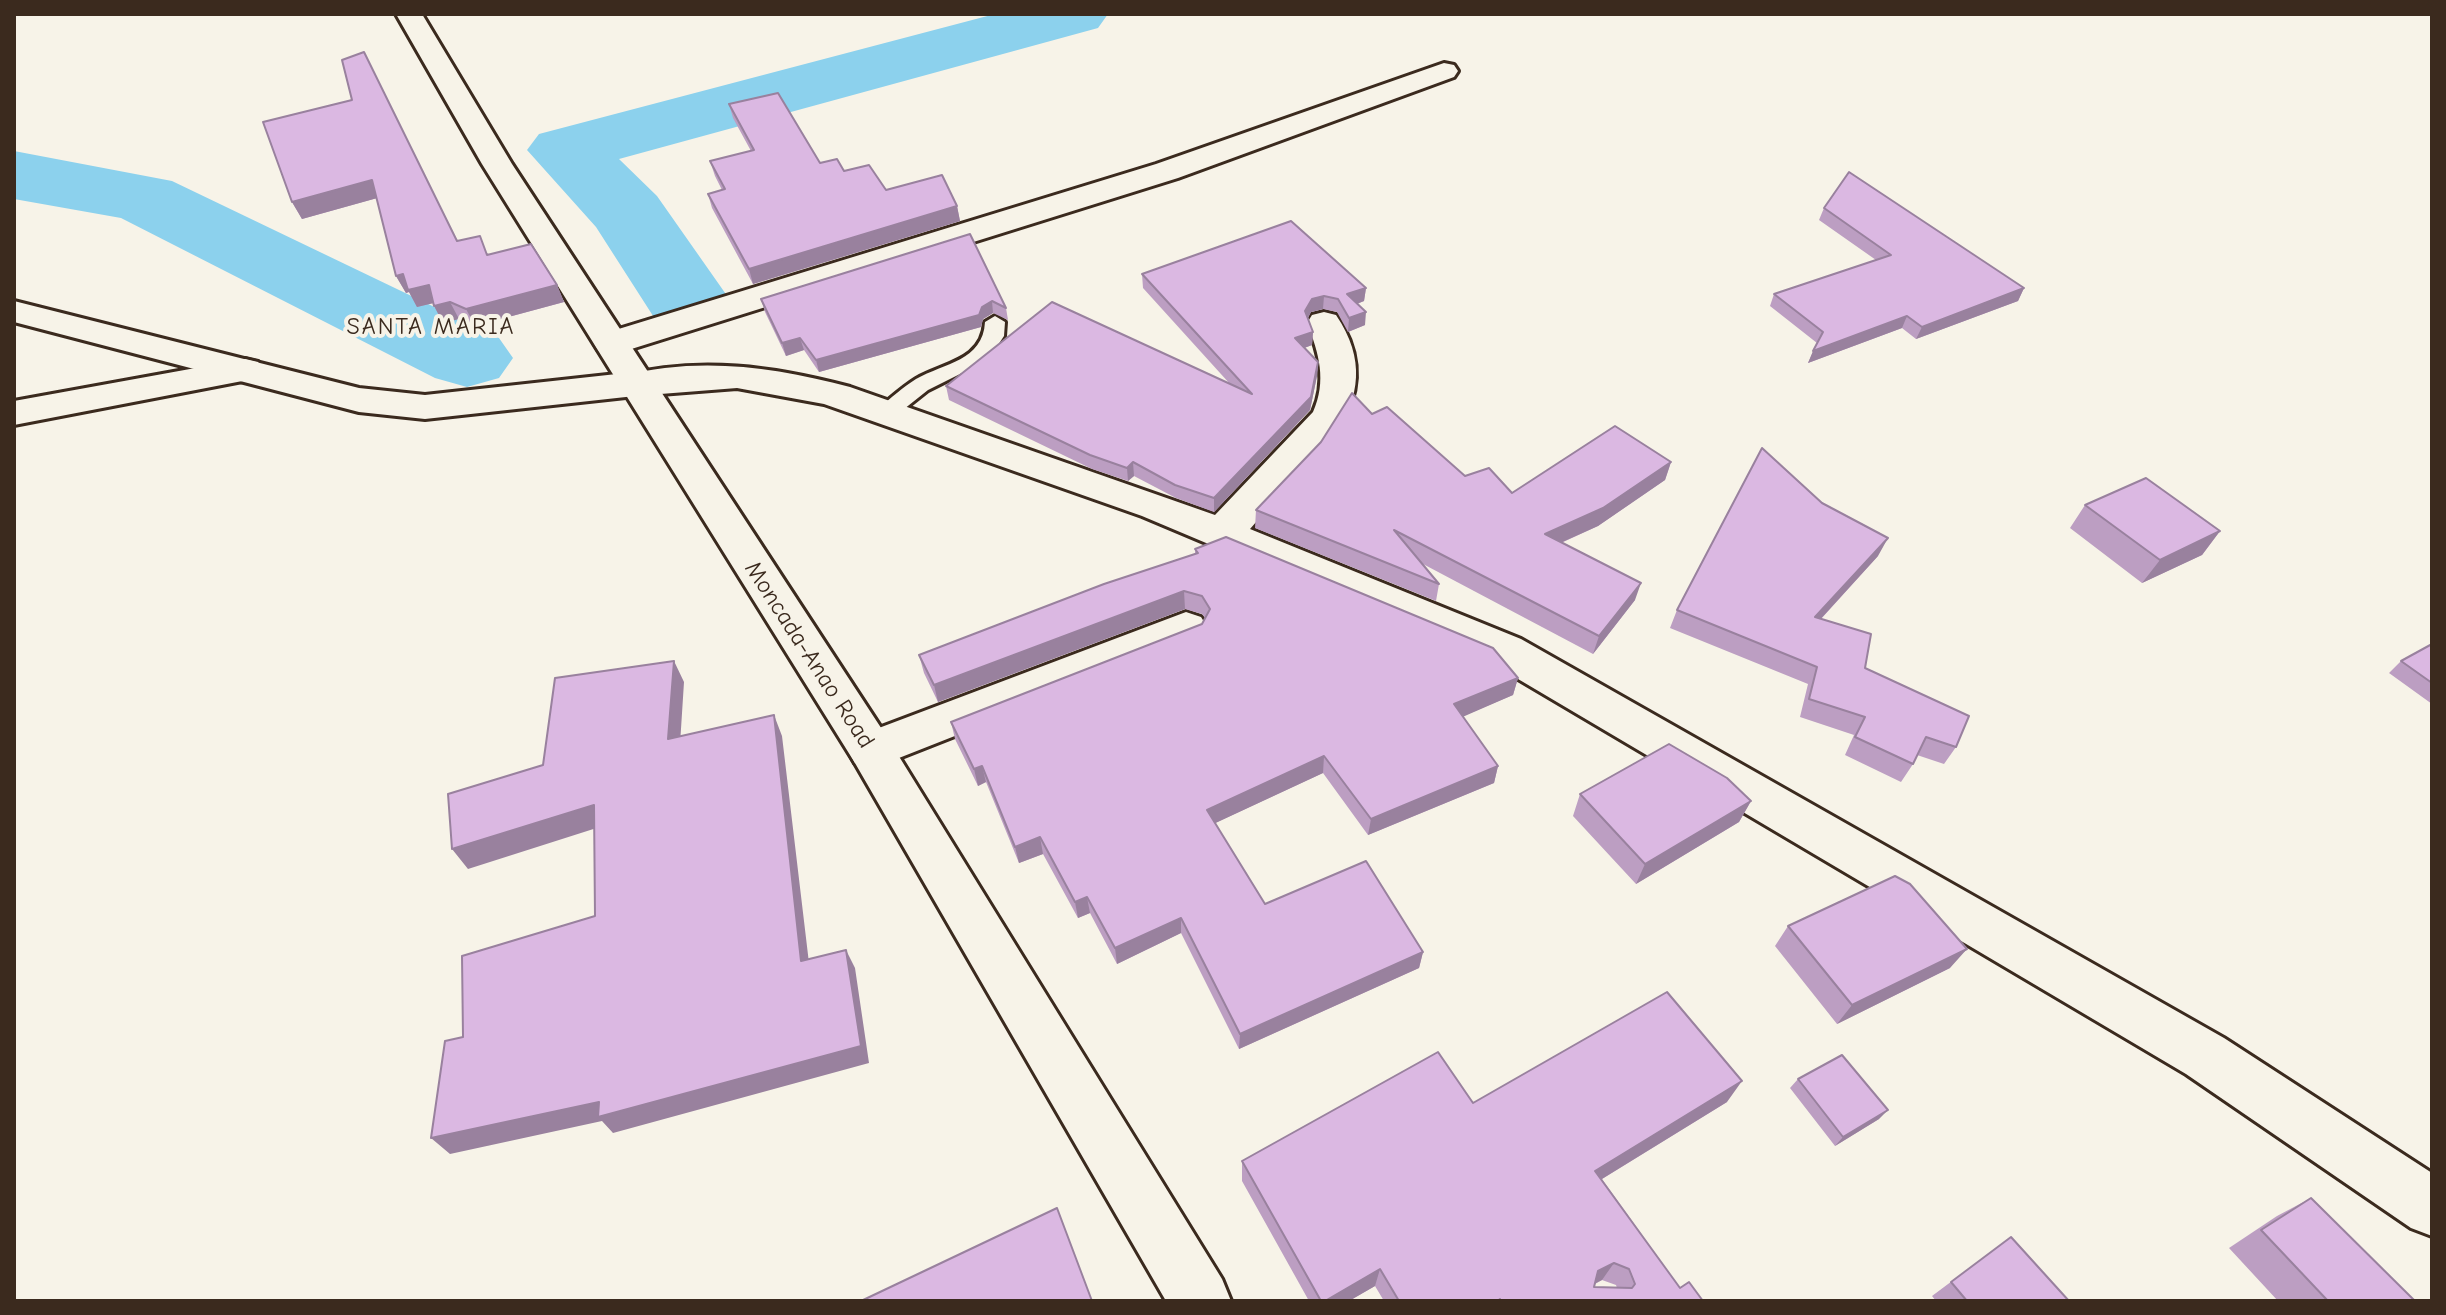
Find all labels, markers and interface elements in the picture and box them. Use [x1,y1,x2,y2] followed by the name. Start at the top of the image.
[346,313,516,341] district label: SANTA MARIA
[738,556,880,754] street label: Moncada-Anao Road

